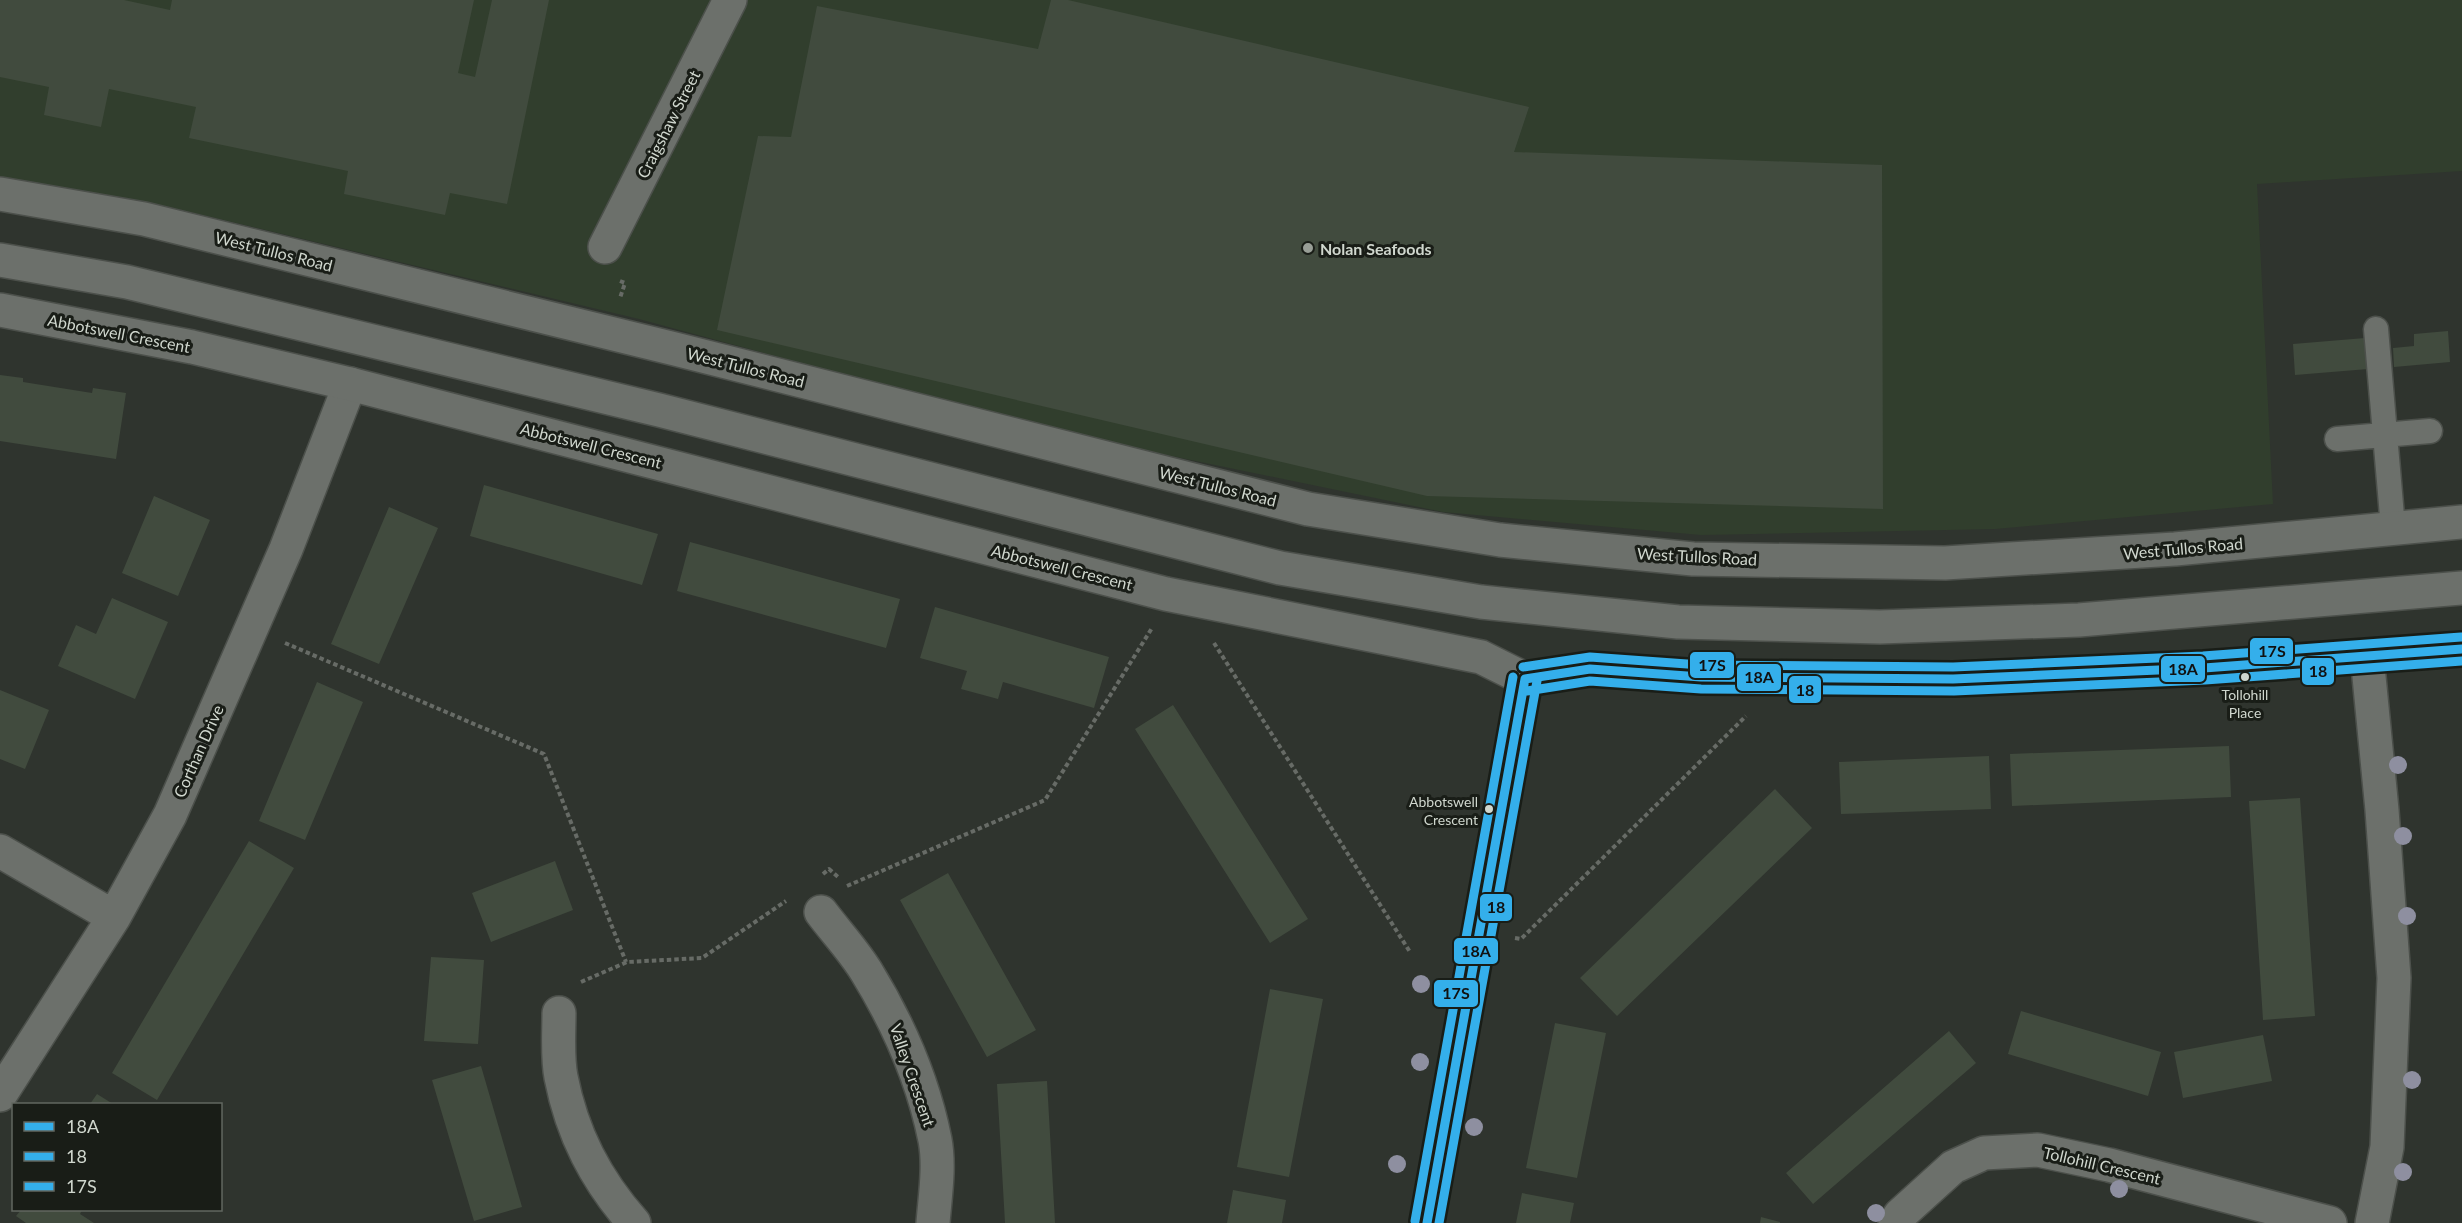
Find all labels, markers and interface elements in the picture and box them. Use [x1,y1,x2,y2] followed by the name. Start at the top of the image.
[633,67,704,181] street label: Craigshaw Street
[213,227,335,275] street label: West Tullos Road
[1320,239,1432,258] place label: Nolan Seafoods
[1301,241,1315,255] marker: Nolan Seafoods
[46,310,192,356] street label: Abbotswell Crescent
[685,343,807,391] street label: West Tullos Road
[518,418,664,472] street label: Abbotswell Crescent
[1157,462,1279,510] street label: West Tullos Road
[2122,533,2244,563] street label: West Tullos Road
[989,540,1135,594] street label: Abbotswell Crescent
[1636,543,1758,569] street label: West Tullos Road
[2249,637,2294,665] line badge: 17S
[2258,641,2286,660] text: 17S
[1689,651,1735,679] line badge: 17S
[1698,655,1726,674] text: 17S
[2160,655,2206,683] line badge: 18A
[2301,657,2335,686] line badge: 18
[2168,659,2199,678] text: 18A
[2309,661,2327,680] text: 18
[1736,663,1782,692] line badge: 18A
[1744,667,1775,686] text: 18A
[2239,671,2251,683] marker: Tollohill Place
[1788,675,1822,704] line badge: 18
[1796,680,1814,699] text: 18
[2222,686,2268,721] place label: Tollohill Place
[169,702,227,800] street label: Corthan Drive
[1409,793,1478,828] place label: Abbotswell Crescent
[1483,803,1495,815] marker: Abbotswell Crescent
[1479,893,1513,922] line badge: 18
[1487,897,1505,916] text: 18
[1453,937,1499,965] line badge: 18A
[1461,941,1492,960] text: 18A
[1433,979,1479,1008] line badge: 17S
[1442,983,1470,1002] text: 17S
[887,1021,940,1129] street label: Valley Crescent
[12,1103,222,1211] legend
[66,1115,100,1137] text: 18A
[2042,1142,2163,1188] street label: Tollohill Crescent
[66,1145,87,1167] text: 18
[66,1175,97,1197] text: 17S

